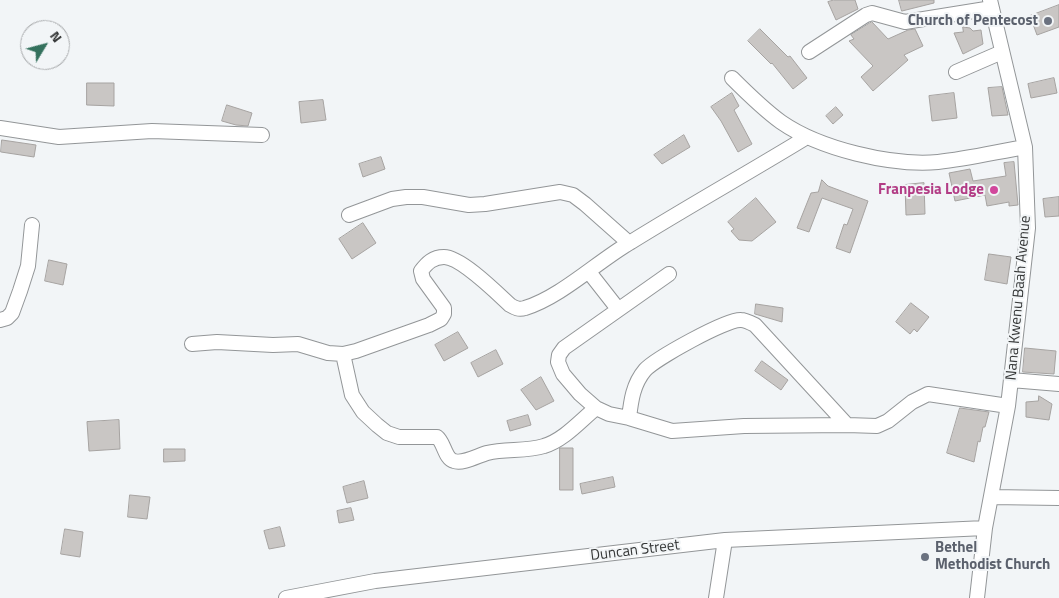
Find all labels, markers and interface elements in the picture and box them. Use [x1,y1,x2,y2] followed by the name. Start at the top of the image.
[908,12,1038,30] place label: Church of Pentecost
[1042,15,1054,27] marker: Church of Pentecost
[20,20,70,70] north arrow
[45,26,68,46] text: N
[878,181,984,199] place label: Franpesia Lodge
[988,184,1000,196] marker: Franpesia Lodge
[1003,215,1035,381] street label: Nana Kwenu Baah Avenue
[589,537,681,565] street label: Duncan Street
[935,539,1050,574] place label: Bethel Methodist Church
[919,551,931,563] marker: Bethel Methodist Church

